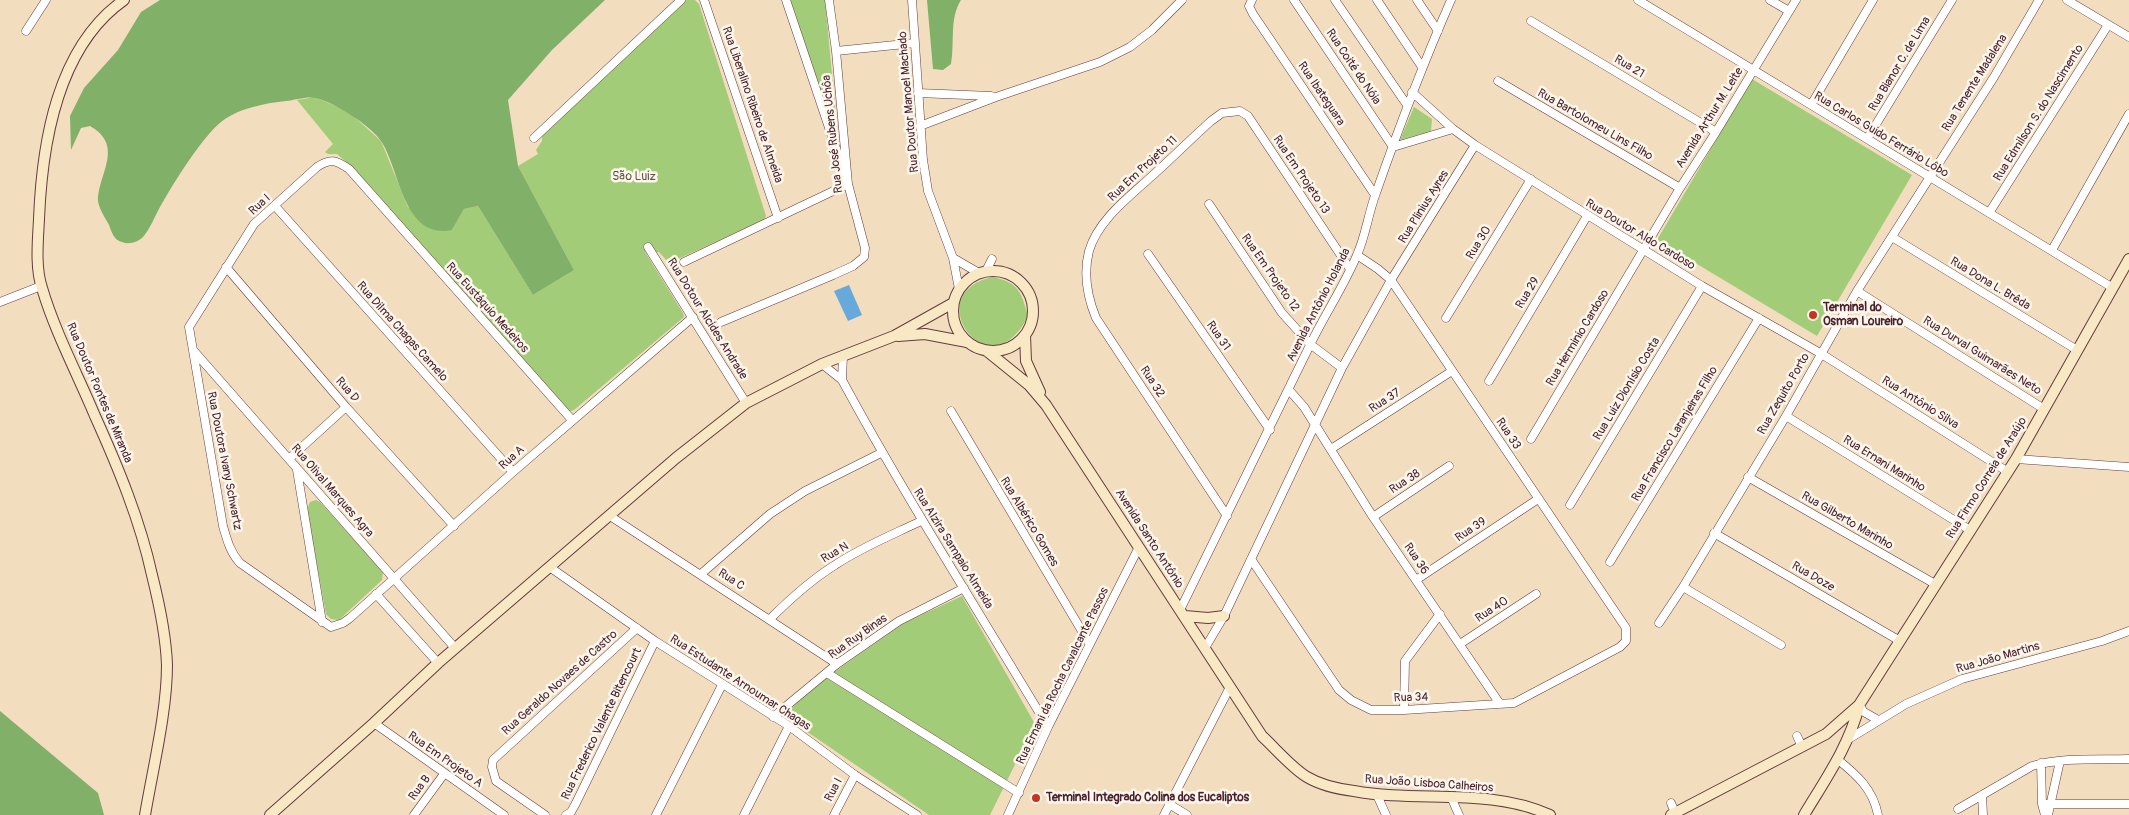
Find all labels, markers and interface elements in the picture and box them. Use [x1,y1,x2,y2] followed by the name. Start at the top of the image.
[1866,14,1934,114] street label: Rua Bianor C. de Lima
[718,25,786,185] street label: Rua Liberalino Ribeiro de Almeida
[1322,26,1384,108] street label: Rua Coité do Nóia
[896,31,922,173] street label: Rua Doutor Manoel Machado
[1939,32,2011,134] street label: Rua Tenente Madalena
[1991,42,2087,184] street label: Rua Edmilson S. do Nascimento
[1611,52,1647,82] street label: Rua 21
[1294,59,1348,129] street label: Rua Ibateguara
[1673,65,1747,171] street label: Avenida Arthur M. Leite
[820,74,846,194] street label: Rua José Rubens Uchôa
[1535,86,1655,164] street label: Rua Bartolomeu Lins Filho
[1811,89,1951,181] street label: Rua Carlos Guido Ferrário Lôbo
[1105,133,1181,205] street label: Rua Em Projeto 11
[1269,133,1333,217] street label: Rua Em Projeto 13
[1396,168,1452,246] street label: Rua Plinius Ayres
[612,170,656,184] park label: São Luiz
[246,191,274,219] street label: Rua I
[1582,196,1698,274] street label: Rua Doutor Aldo Cardoso
[1464,224,1494,262] street label: Rua 30
[1238,231,1302,315] street label: Rua Em Projeto 12
[1284,246,1354,364] street label: Avenida Antônio Holanda
[1947,254,2033,314] street label: Rua Dona L. Brêda
[664,256,750,382] street label: Rua Dotour Alcides Andrade
[443,260,531,356] street label: Rua Eustáquio Medeiros
[1513,275,1543,311] street label: Rua 29
[353,279,451,385] street label: Rua Dilma Chagas Camelo
[1543,287,1613,389] street label: Rua Herminio Cardoso
[1823,301,1903,329] place label: Terminal do Osman Loureiro
[1807,309,1819,321] marker: Terminal do Osman Loureiro
[1920,314,2044,398] street label: Rua Durval Guimarães Neto
[1203,319,1233,353] street label: Rua 31
[63,321,135,465] street label: Rua Doutor Pontes de Miranda
[1591,335,1663,443] street label: Rua Luiz Dionísio Costa
[1755,351,1813,437] street label: Rua Zequito Porto
[1137,364,1167,400] street label: Rua 32
[1629,364,1721,504] street label: Rua Francisco Laranjeiras Filho
[332,374,362,406] street label: Rua D
[1879,374,1961,432] street label: Rua Antônio Silva
[1367,386,1403,416] street label: Rua 37
[203,390,245,532] street label: Rua Doutora Ivany Schwartz
[1944,415,2030,541] street label: Rua Firmo Correia de Araújo
[1492,416,1524,452] street label: Rua 33
[1840,433,1928,495] street label: Rua Ernani Marinho
[288,442,376,540] street label: Rua Olival Marques Agra
[496,443,528,473] street label: Rua A
[1387,467,1423,497] street label: Rua 38
[997,475,1061,569] street label: Rua Albérico Gomes
[910,486,996,612] street label: Rua Alzira Sampaio Almeida
[1112,487,1186,591] street label: Avenida Santo Antônio
[1799,489,1895,553] street label: Rua Gilberto Marinho
[1453,515,1489,545] street label: Rua 39
[819,539,851,567] street label: Rua N
[1400,541,1432,577] street label: Rua 36
[1789,559,1837,595] street label: Rua Doze
[715,566,747,594] street label: Rua C
[1014,585,1112,767] street label: Rua Ernani da Rocha Cavalcante Passos
[1473,594,1511,626] street label: Rua 40
[826,611,890,663] street label: Rua Ruy Binas
[499,627,621,739] street label: Rua Geraldo Novaes de Castro
[667,632,813,734] street label: Rua Estudante Arnoumar Chagas
[1955,639,2041,677] street label: Rua João Martins
[559,646,645,802] street label: Rua Frederico Valente Bitencourt
[1393,690,1429,706] street label: Rua 34
[405,729,485,791] street label: Rua Em Projeto A
[406,772,434,804] street label: Rua B
[1364,772,1494,796] street label: Rua João Lisboa Calheiros
[822,776,846,804] street label: Rua I
[1046,791,1249,805] place label: Terminal Integrado Colina dos Eucaliptos
[1030,792,1042,804] marker: Terminal Integrado Colina dos Eucaliptos

